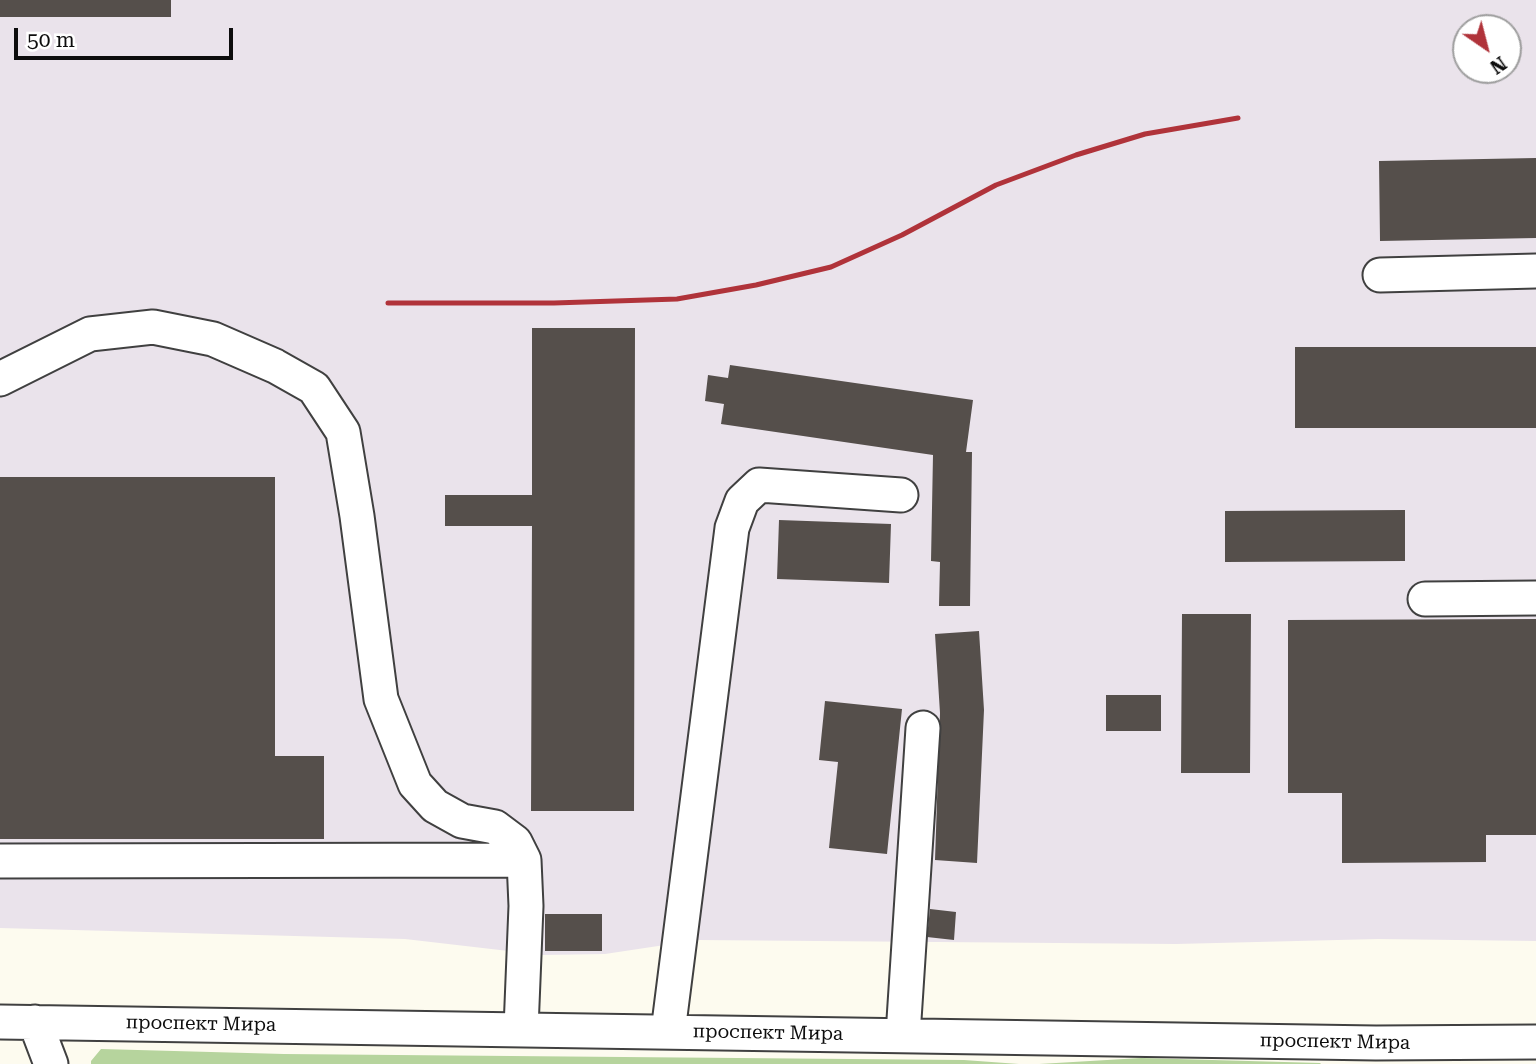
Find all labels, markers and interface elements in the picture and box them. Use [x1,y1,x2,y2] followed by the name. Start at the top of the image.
[18,14,236,58] scale bar
[1452,14,1522,84] north arrow
[27,28,75,52] text: 50 m
[1486,51,1511,79] text: N
[126,1011,276,1037] street label: проспект Мира
[693,1020,843,1046] street label: проспект Мира
[1260,1029,1410,1055] street label: проспект Мира

